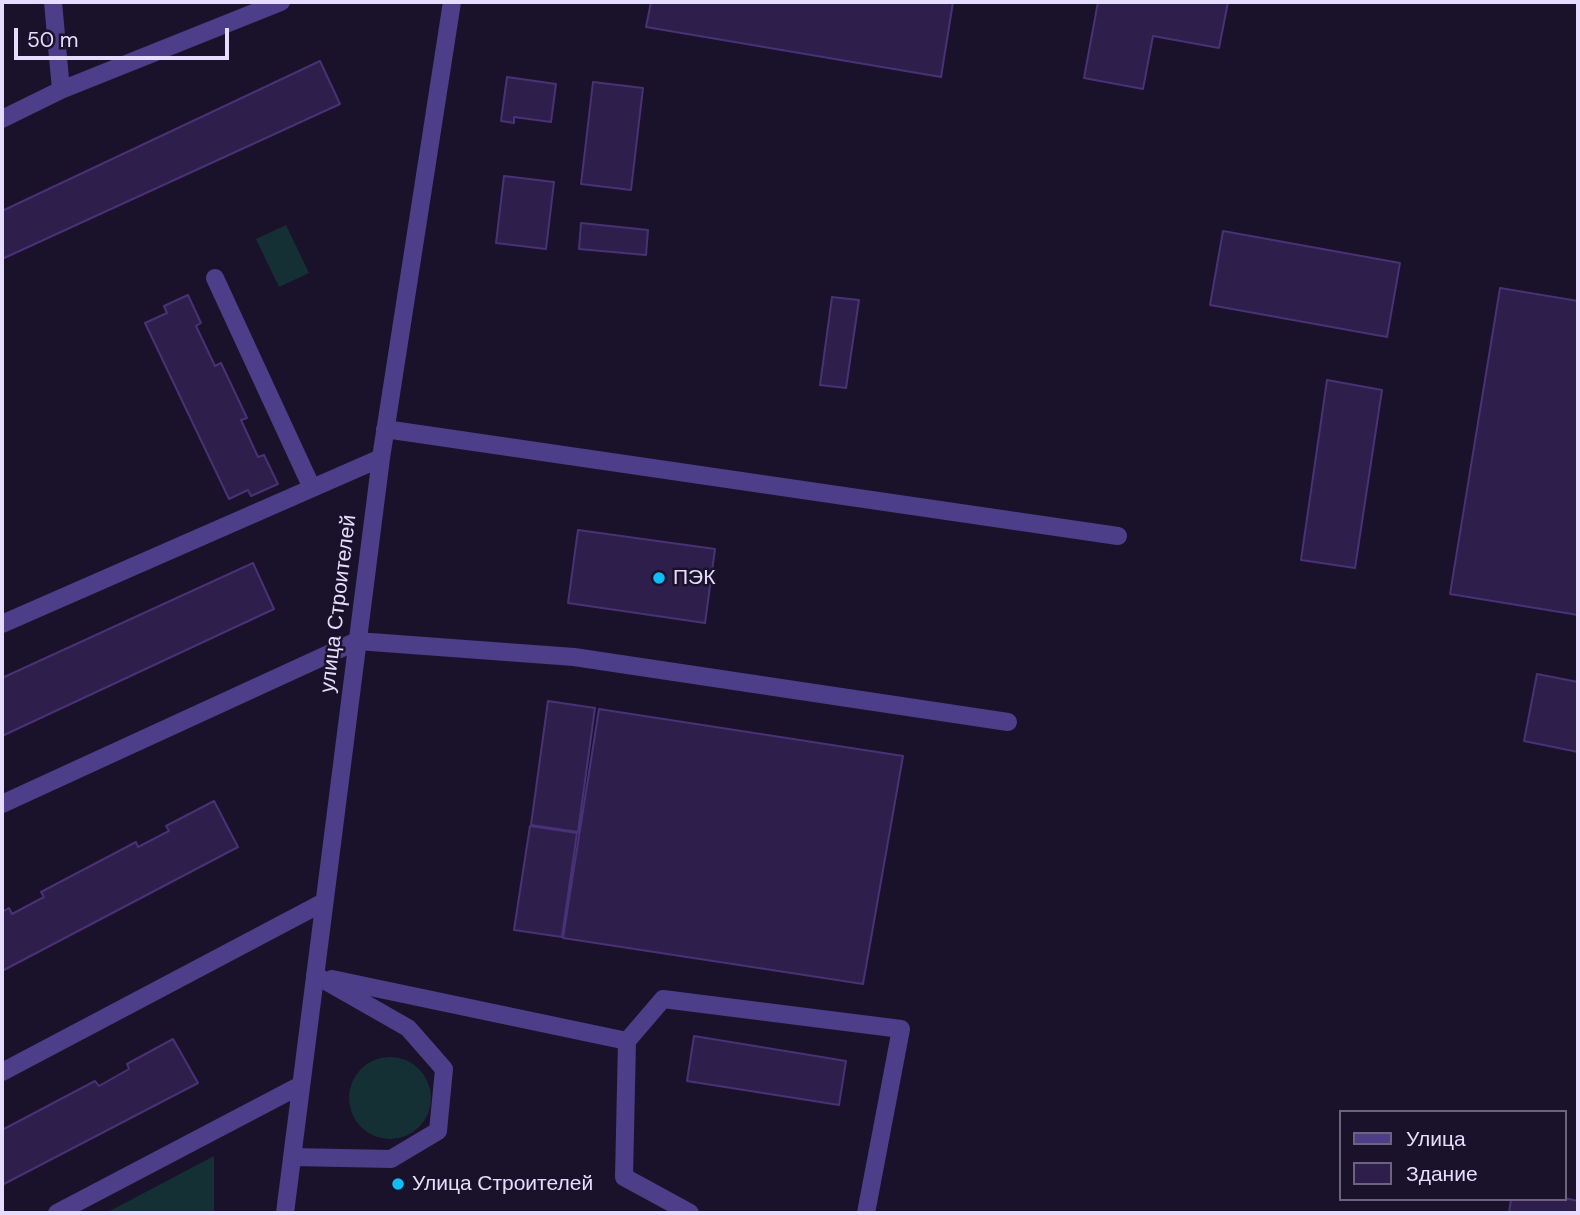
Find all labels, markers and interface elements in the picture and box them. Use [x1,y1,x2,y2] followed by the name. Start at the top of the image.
[18,14,233,58] scale bar
[27,26,78,54] text: 50 m
[316,514,362,694] street label: улица Строителей
[673,565,715,591] place label: ПЭК
[651,570,667,586] marker: ПЭК
[1338,1110,1566,1201] legend
[1406,1125,1466,1153] text: Улица
[1406,1160,1478,1188] text: Здание
[412,1171,593,1197] place label: Улица Строителей
[390,1176,406,1192] marker: Улица Строителей

